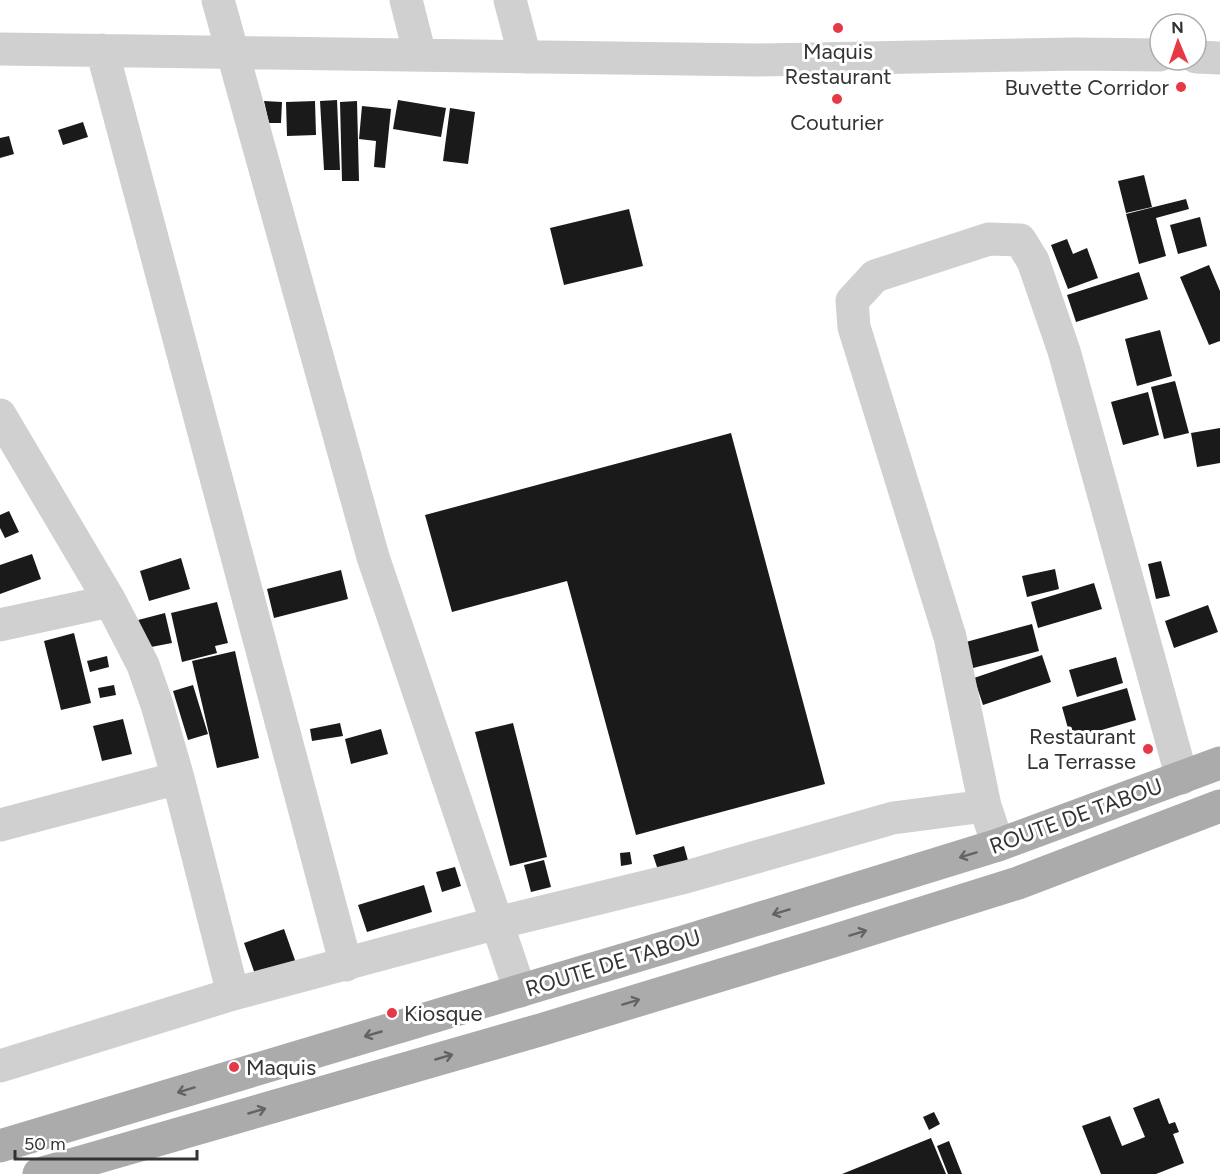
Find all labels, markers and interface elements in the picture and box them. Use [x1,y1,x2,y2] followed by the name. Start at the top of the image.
[1148,12,1208,72] north arrow
[1171,18,1184,37] text: N
[831,21,845,35] marker: Maquis Restaurant
[784,38,892,90] place label: Maquis Restaurant
[1004,74,1170,101] place label: Buvette Corridor
[1174,80,1188,94] marker: Buvette Corridor
[830,92,844,106] marker: Couturier
[790,109,884,136] place label: Couturier
[1027,723,1136,775] place label: Restaurant La Terrasse
[1141,742,1155,756] marker: Restaurant La Terrasse
[986,772,1166,860] street label: ROUTE DE TABOU
[959,850,978,861] one-way arrow
[772,907,791,918] one-way arrow
[522,923,704,1003] street label: ROUTE DE TABOU
[848,927,867,938] one-way arrow
[622,996,641,1007] one-way arrow
[404,1000,483,1027] place label: Kiosque
[385,1006,399,1020] marker: Kiosque
[364,1029,383,1040] one-way arrow
[435,1051,454,1062] one-way arrow
[246,1054,316,1081] place label: Maquis
[227,1060,241,1074] marker: Maquis
[177,1085,196,1096] one-way arrow
[247,1105,266,1116] one-way arrow
[15,1123,196,1161] scale bar
[24,1133,66,1155] text: 50 m

